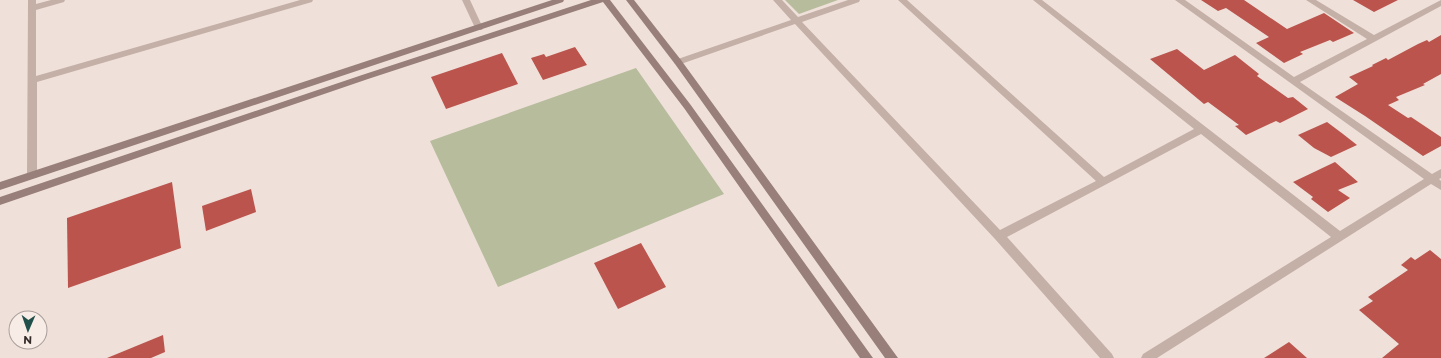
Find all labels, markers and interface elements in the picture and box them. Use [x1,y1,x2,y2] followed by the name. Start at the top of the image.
[8,310,48,350] north arrow
[23,333,32,347] text: N

